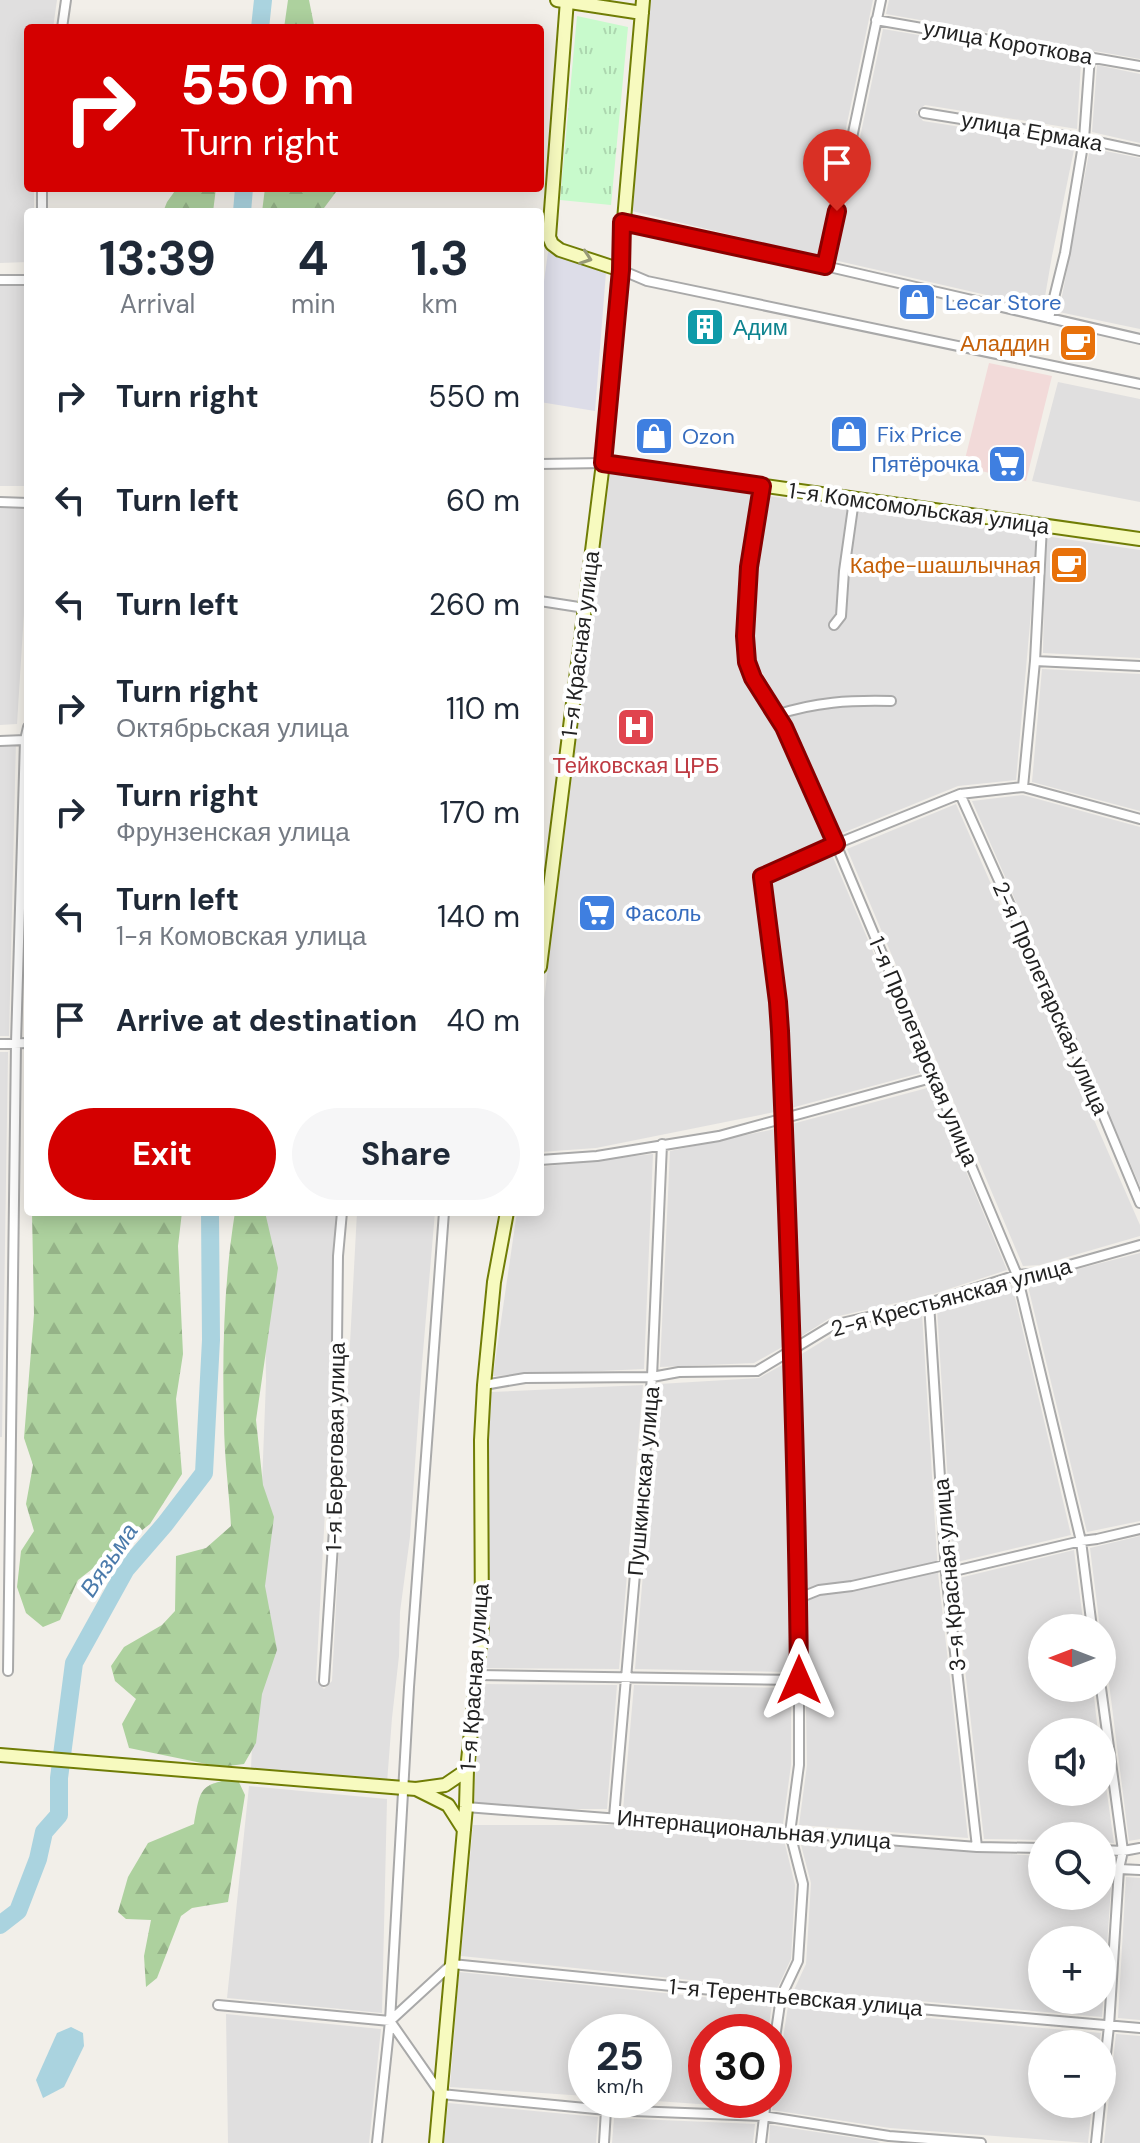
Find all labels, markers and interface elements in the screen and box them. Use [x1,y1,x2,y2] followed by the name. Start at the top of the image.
[921,13,1095,72] street label: улица Короткова
[180,48,355,121] text: 550 m
[48,56,152,160] icon: right
[959,105,1106,158] street label: улица Ермака
[180,119,339,166] text: Turn right
[803,129,871,211] pin
[815,141,859,185] icon: arrive
[99,227,216,290] text: 13:39
[298,227,329,290] text: 4
[410,227,469,290] text: 1.3
[578,249,592,265] one-way arrow
[896,281,938,323] shop icon: Lecar Store
[120,287,195,321] text: Arrival
[291,287,335,321] text: min
[422,287,458,321] text: km
[945,288,1062,317] place label: Lecar Store
[684,306,726,348] building icon: Адим
[733,313,788,342] place label: Адим
[1057,322,1099,364] cafe icon: Аладдин
[960,329,1050,358] place label: Аладдин
[48,374,92,418] icon: right
[116,377,259,416] text: Turn right
[428,377,520,416] text: 550 m
[828,413,870,455] shop icon: Fix Price
[633,415,675,457] shop icon: Ozon
[877,420,962,449] place label: Fix Price
[682,422,735,451] place label: Ozon
[986,443,1028,485] supermarket icon: Пятёрочка
[871,450,980,479] place label: Пятёрочка
[787,476,1052,541] street label: 1-я Комсомольская улица
[48,478,92,522] icon: left
[116,481,239,520] text: Turn left
[446,481,520,520] text: 60 m
[1048,544,1090,586] cafe icon: Кафе-шашлычная
[555,549,606,739] street label: 1-я Красная улица
[850,551,1041,580] place label: Кафе-шашлычная
[48,582,92,626] icon: left
[116,585,239,624] text: Turn left
[429,585,520,624] text: 260 m
[116,672,259,711] text: Turn right
[48,686,92,730] icon: right
[446,689,520,728] text: 110 m
[615,706,657,748] hospital icon: Тейковская ЦРБ
[116,711,349,745] text: Октябрьская улица
[553,751,719,780] place label: Тейковская ЦРБ
[116,776,259,815] text: Turn right
[48,790,92,834] icon: right
[440,793,520,832] text: 170 m
[116,815,350,849] text: Фрунзенская улица
[986,877,1115,1120] street label: 2-я Пролетарская улица
[116,880,239,919] text: Turn left
[576,892,618,934] supermarket icon: Фасоль
[48,894,92,938] icon: left
[437,897,520,936] text: 140 m
[625,899,701,928] place label: Фасоль
[116,919,367,953] text: 1-я Комовская улица
[862,932,985,1171] street label: 1-я Пролетарская улица
[48,998,92,1042] icon: arrive
[116,1001,417,1040] text: Arrive at destination
[447,1001,520,1040] text: 40 m
[48,1108,276,1200] button: Exit
[292,1108,520,1200] button: Share
[828,1251,1075,1344] street label: 2-я Крестьянская улица
[319,1341,352,1552] street label: 1-я Береговая улица
[621,1384,666,1577] street label: Пушкинская улица
[927,1477,972,1673] street label: 3-я Красная улица
[73,1517,144,1603] water label: Вязьма
[453,1582,496,1772] street label: 1-я Красная улица
[1028,1614,1116,1702] north arrow
[1028,1614,1116,2118] map controls
[757,1638,841,1722] position arrow
[1028,1718,1116,1806] button: sound
[616,1803,893,1856] street label: Интернациональная улица
[1028,1822,1116,1910] button: search
[1028,1926,1116,2014] button: +
[668,1972,925,2023] street label: 1-я Терентьевская улица
[688,2014,792,2118] speed limit sign: 30
[596,2030,644,2082] text: 25
[1028,2030,1116,2118] button: −
[596,2073,644,2099] text: km/h

